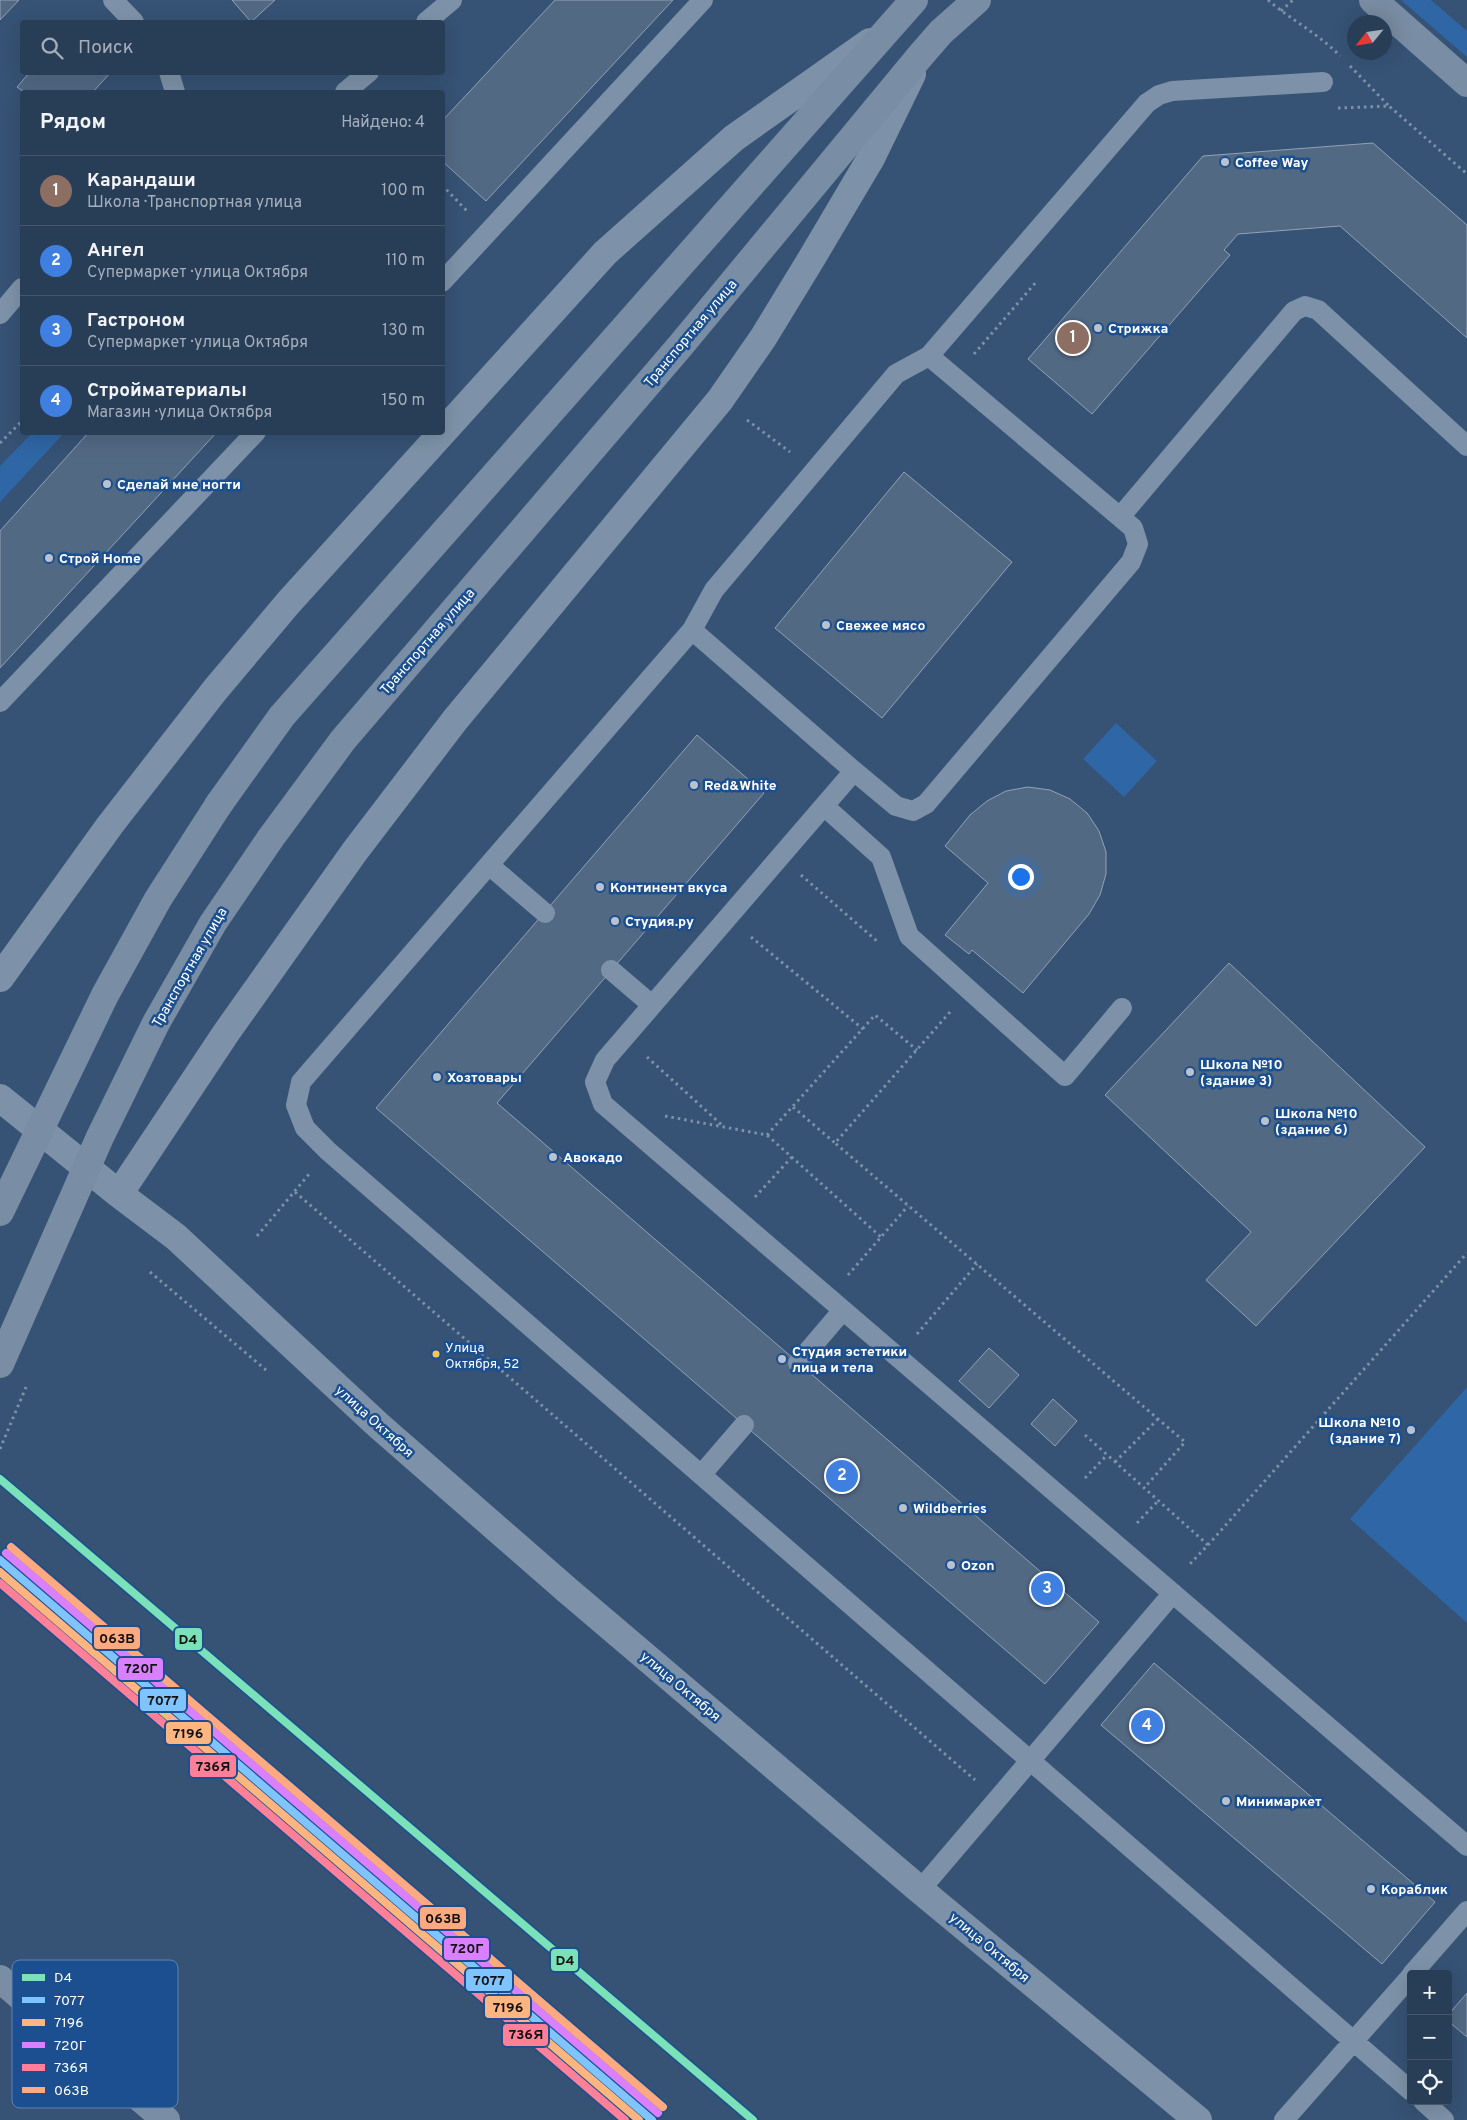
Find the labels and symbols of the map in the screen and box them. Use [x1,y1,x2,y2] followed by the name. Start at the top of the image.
[1347,15,1392,60] north arrow
[1235,155,1308,172] place label: Coffee Way
[1219,156,1231,168] marker: Coffee Way
[641,277,741,391] street label: Транспортная улица
[1057,319,1089,357] pin: 1
[1108,321,1168,338] place label: Стрижка
[1092,322,1104,334] marker: Стрижка
[117,477,241,494] place label: Сделай мне ногти
[101,478,113,490] marker: Сделай мне ногти
[59,551,141,568] place label: Строй Home
[43,552,55,564] marker: Строй Home
[377,585,479,699] street label: Транспортная улица
[836,618,925,635] place label: Свежее мясо
[820,619,832,631] marker: Свежее мясо
[704,778,777,795] place label: Red&White
[688,779,700,791] marker: Red&White
[1008,864,1034,890] your location
[610,880,727,897] place label: Континент вкуса
[594,881,606,893] marker: Континент вкуса
[149,905,232,1031] street label: Транспортная улица
[625,914,694,931] place label: Студия.ру
[609,915,621,927] marker: Студия.ру
[1200,1057,1283,1090] place label: Школа №10 (здание 3)
[1184,1066,1196,1078] marker: Школа №10 (здание 3)
[447,1070,522,1087] place label: Хозтовары
[431,1071,443,1083] marker: Хозтовары
[1275,1106,1358,1139] place label: Школа №10 (здание 6)
[1259,1115,1271,1127] marker: Школа №10 (здание 6)
[563,1150,623,1167] place label: Авокадо
[547,1151,559,1163] marker: Авокадо
[445,1341,519,1373] place label: Улица Октября, 52
[792,1344,907,1377] place label: Студия эстетики лица и тела
[431,1349,441,1359] marker: Улица Октября, 52
[776,1353,788,1365] marker: Студия эстетики лица и тела
[331,1382,417,1462] street label: улица Октября
[1318,1415,1401,1448] place label: Школа №10 (здание 7)
[1405,1424,1417,1436] marker: Школа №10 (здание 7)
[826,1457,858,1495] pin: 2
[913,1501,987,1518] place label: Wildberries
[897,1502,909,1514] marker: Wildberries
[961,1558,994,1575] place label: Ozon
[945,1559,957,1571] marker: Ozon
[1031,1570,1063,1608] pin: 3
[93,1626,141,1650] line badge: 063В
[174,1627,203,1651] line badge: D4
[99,1631,135,1648] text: 063В
[179,1632,197,1649] text: D4
[636,1649,724,1726] street label: улица Октября
[117,1657,164,1681] line badge: 720Г
[124,1661,158,1678] text: 720Г
[139,1688,187,1712] line badge: 7077
[147,1693,179,1710] text: 7077
[1131,1707,1163,1745] pin: 4
[165,1721,212,1745] line badge: 7196
[173,1726,203,1743] text: 7196
[189,1754,237,1778] line badge: 736Я
[196,1759,230,1776] text: 736Я
[1236,1794,1322,1811] place label: Минимаркет
[1220,1795,1232,1807] marker: Минимаркет
[1381,1882,1448,1899] place label: Кораблик
[1365,1883,1377,1895] marker: Кораблик
[419,1906,467,1930] line badge: 063В
[945,1910,1033,1987] street label: улица Октября
[425,1911,461,1928] text: 063В
[443,1937,490,1961] line badge: 720Г
[450,1941,484,1958] text: 720Г
[550,1948,579,1972] line badge: D4
[556,1953,574,1970] text: D4
[12,1960,178,2108] legend
[465,1968,513,1992] line badge: 7077
[54,1970,72,1987] text: D4
[473,1973,505,1990] text: 7077
[54,1993,85,2010] text: 7077
[484,1995,531,2019] line badge: 7196
[493,2000,523,2017] text: 7196
[54,2015,84,2032] text: 7196
[502,2023,549,2047] line badge: 736Я
[509,2027,543,2044] text: 736Я
[54,2038,87,2055] text: 720Г
[54,2060,88,2077] text: 736Я
[54,2083,89,2100] text: 063В

